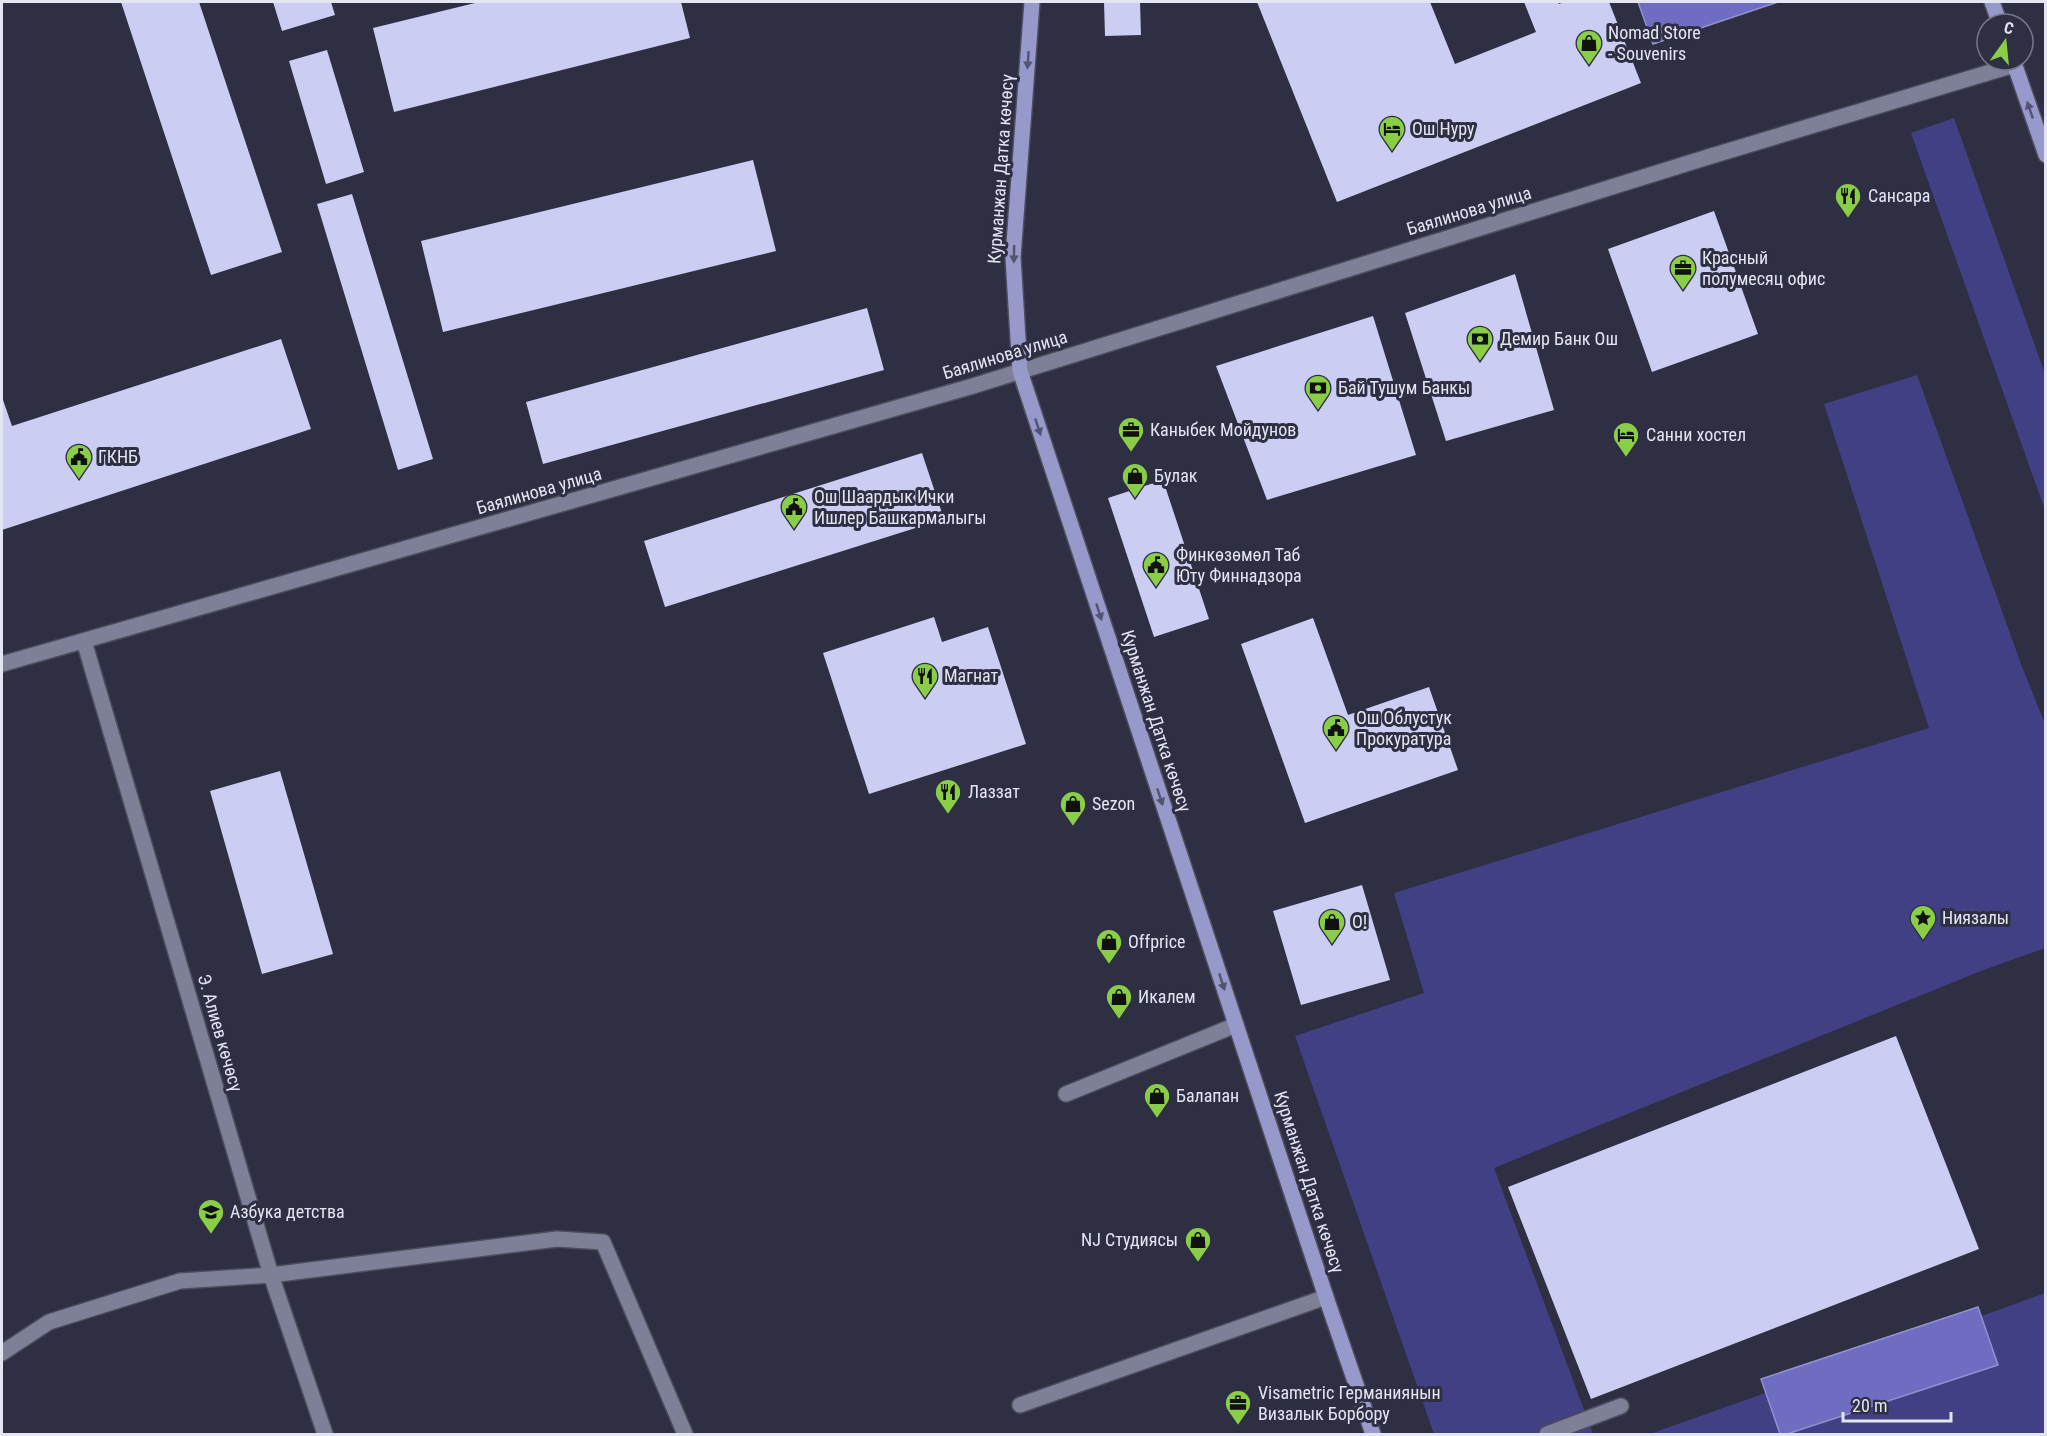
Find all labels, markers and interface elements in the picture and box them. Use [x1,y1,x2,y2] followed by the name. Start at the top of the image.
[1975,12,2035,72] north arrow
[2002,18,2016,38] text: С
[1608,22,1701,64] place label: Nomad Store - Souvenirs
[1574,28,1604,66] shop icon: Nomad Store - Souvenirs
[1023,50,1033,69] one-way arrow
[983,73,1018,265] street label: Курманжан Датка көчөсү
[2025,101,2034,119] one-way arrow
[1377,114,1407,152] hotel icon: Ош Нуру
[1412,118,1475,139] place label: Ош Нуру
[1833,181,1863,219] restaurant icon: Сансара
[1404,182,1534,239] street label: Баялинова улица
[1868,185,1930,206] place label: Сансара
[1009,245,1018,264] one-way arrow
[1702,247,1825,289] place label: Красный полумесяц офис
[1668,253,1698,291] office icon: Красный полумесяц офис
[1465,324,1495,362] bank icon: Демир Банк Ош
[940,326,1070,383] street label: Баялинова улица
[1500,328,1618,349] place label: Демир Банк Ош
[1303,373,1333,411] bank icon: Бай Тушум Банкы
[1338,377,1470,398] place label: Бай Тушум Банкы
[1116,415,1146,453] office icon: Каныбек Мойдунов
[1034,418,1043,436] one-way arrow
[1150,419,1296,440] place label: Каныбек Мойдунов
[1611,420,1641,458] hotel icon: Санни хостел
[1646,424,1746,445] place label: Санни хостел
[64,442,94,480] public building icon: ГКНБ
[98,446,138,467] place label: ГКНБ
[1120,461,1150,499] shop icon: Булак
[474,463,604,518] street label: Баялинова улица
[1154,465,1198,486] place label: Булак
[814,486,986,528] place label: Ош Шаардык Ички Ишлер Башкармалыгы
[779,492,809,530] public building icon: Ош Шаардык Ички Ишлер Башкармалыгы
[1176,544,1302,586] place label: Финкөзөмөл Таб Юту Финнадзора
[1141,550,1171,588] public building icon: Финкөзөмөл Таб Юту Финнадзора
[1095,603,1105,621] one-way arrow
[1117,627,1196,815] street label: Курманжан Датка көчөсү
[910,661,940,699] restaurant icon: Магнат
[944,665,999,686] place label: Магнат
[1356,707,1452,749] place label: Ош Облустук Прокуратура
[1321,713,1351,751] public building icon: Ош Облустук Прокуратура
[933,777,963,815] restaurant icon: Лаззат
[968,781,1020,802] place label: Лаззат
[1156,788,1166,806] one-way arrow
[1058,789,1088,827] shop icon: Sezon
[1092,793,1135,814] place label: Sezon
[1908,903,1938,941] place icon: Ниязалы
[1317,907,1347,945] shop icon: О!
[1942,907,2009,928] place label: Ниязалы
[1352,911,1367,932] place label: О!
[1094,927,1124,965] shop icon: Offprice
[1128,931,1185,952] place label: Offprice
[194,972,247,1094] street label: Э. Алиев көчөсү
[1218,973,1227,991] one-way arrow
[1104,982,1134,1020] shop icon: Икалем
[1138,986,1196,1007] place label: Икалем
[1142,1081,1172,1119] shop icon: Балапан
[1176,1085,1239,1106] place label: Балапан
[1270,1088,1349,1276] street label: Курманжан Датка көчөсү
[196,1197,226,1235] school or university icon: Азбука детства
[230,1201,345,1222] place label: Азбука детства
[1183,1225,1213,1263] shop icon: NJ Студиясы
[1081,1229,1178,1250] place label: NJ Студиясы
[1258,1382,1441,1424] place label: Visametric Германиянын Визалык Борбору
[1843,1385,1951,1423] scale bar
[1223,1388,1253,1426] office icon: Visametric Германиянын Визалык Борбору
[1852,1395,1887,1416] text: 20 m

